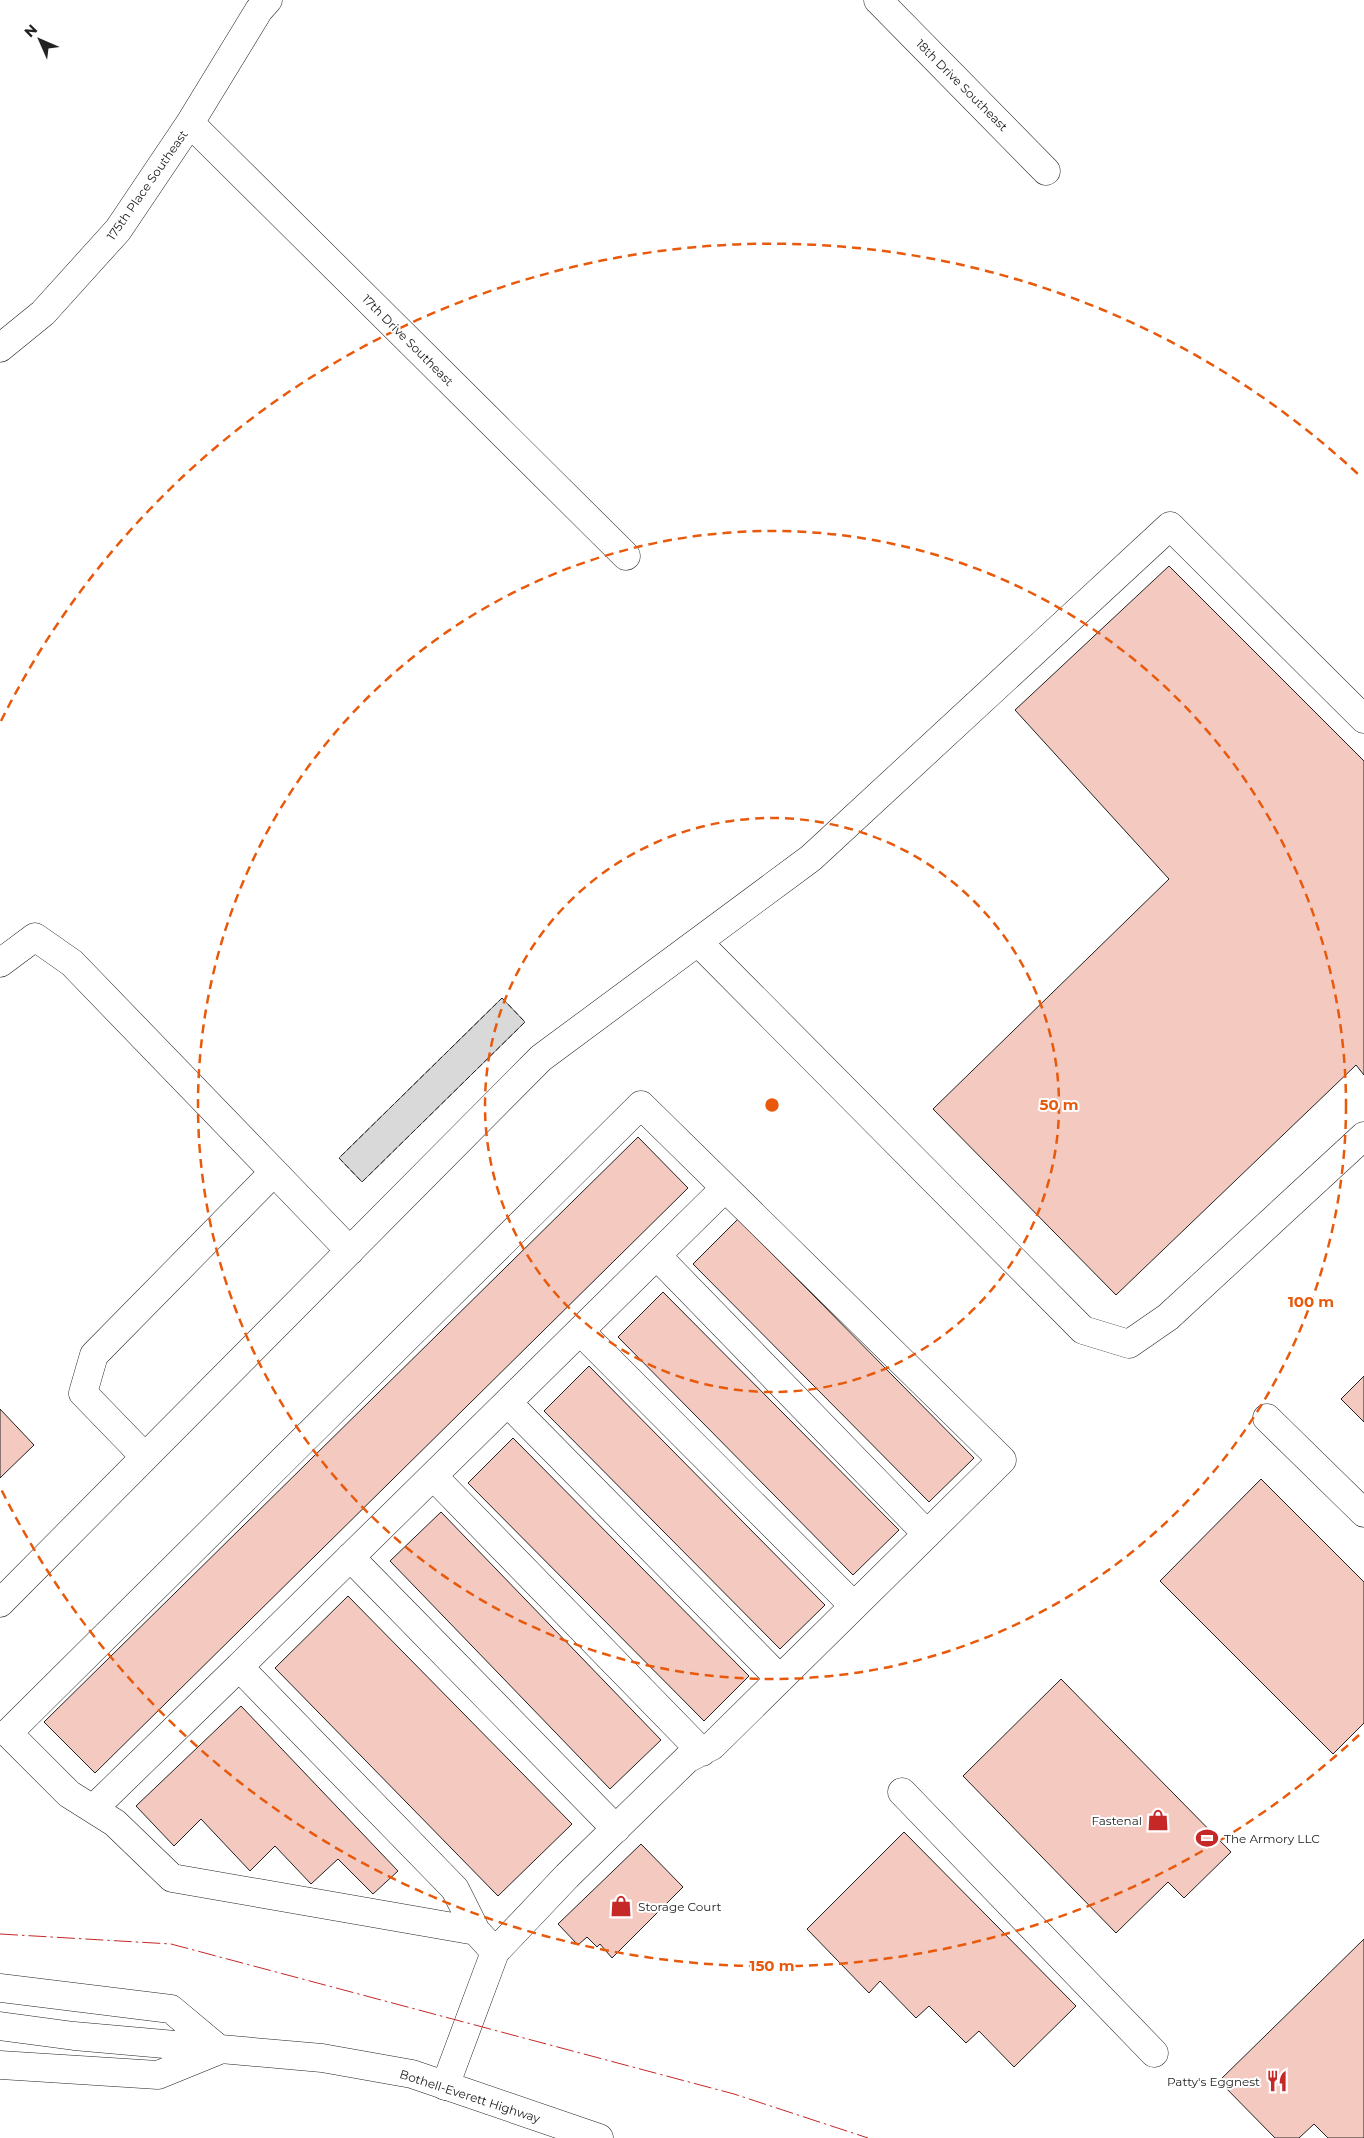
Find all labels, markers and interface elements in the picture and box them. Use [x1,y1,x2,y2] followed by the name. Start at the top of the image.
[15,15,65,65] north arrow
[20,20,41,41] text: N
[913,36,1011,134] street label: 18th Drive Southeast
[103,127,191,243] street label: 175th Place Southeast
[359,291,457,389] street label: 17th Drive Southeast
[1039,1095,1079,1114] text: 50 m
[763,1096,781,1114] centre of rings
[1288,1292,1334,1311] text: 100 m
[1145,1807,1171,1833] shop icon: Fastenal
[1091,1813,1142,1828] place label: Fastenal
[1194,1825,1220,1851] sports icon: The Armory LLC
[1224,1831,1320,1846] place label: The Armory LLC
[608,1893,634,1919] shop icon: Storage Court
[638,1899,721,1914] place label: Storage Court
[750,1956,794,1975] text: 150 m
[398,2066,543,2126] street label: Bothell-Everett Highway
[1264,2068,1290,2094] restaurant icon: Patty's Eggnest
[1167,2074,1260,2089] place label: Patty's Eggnest

